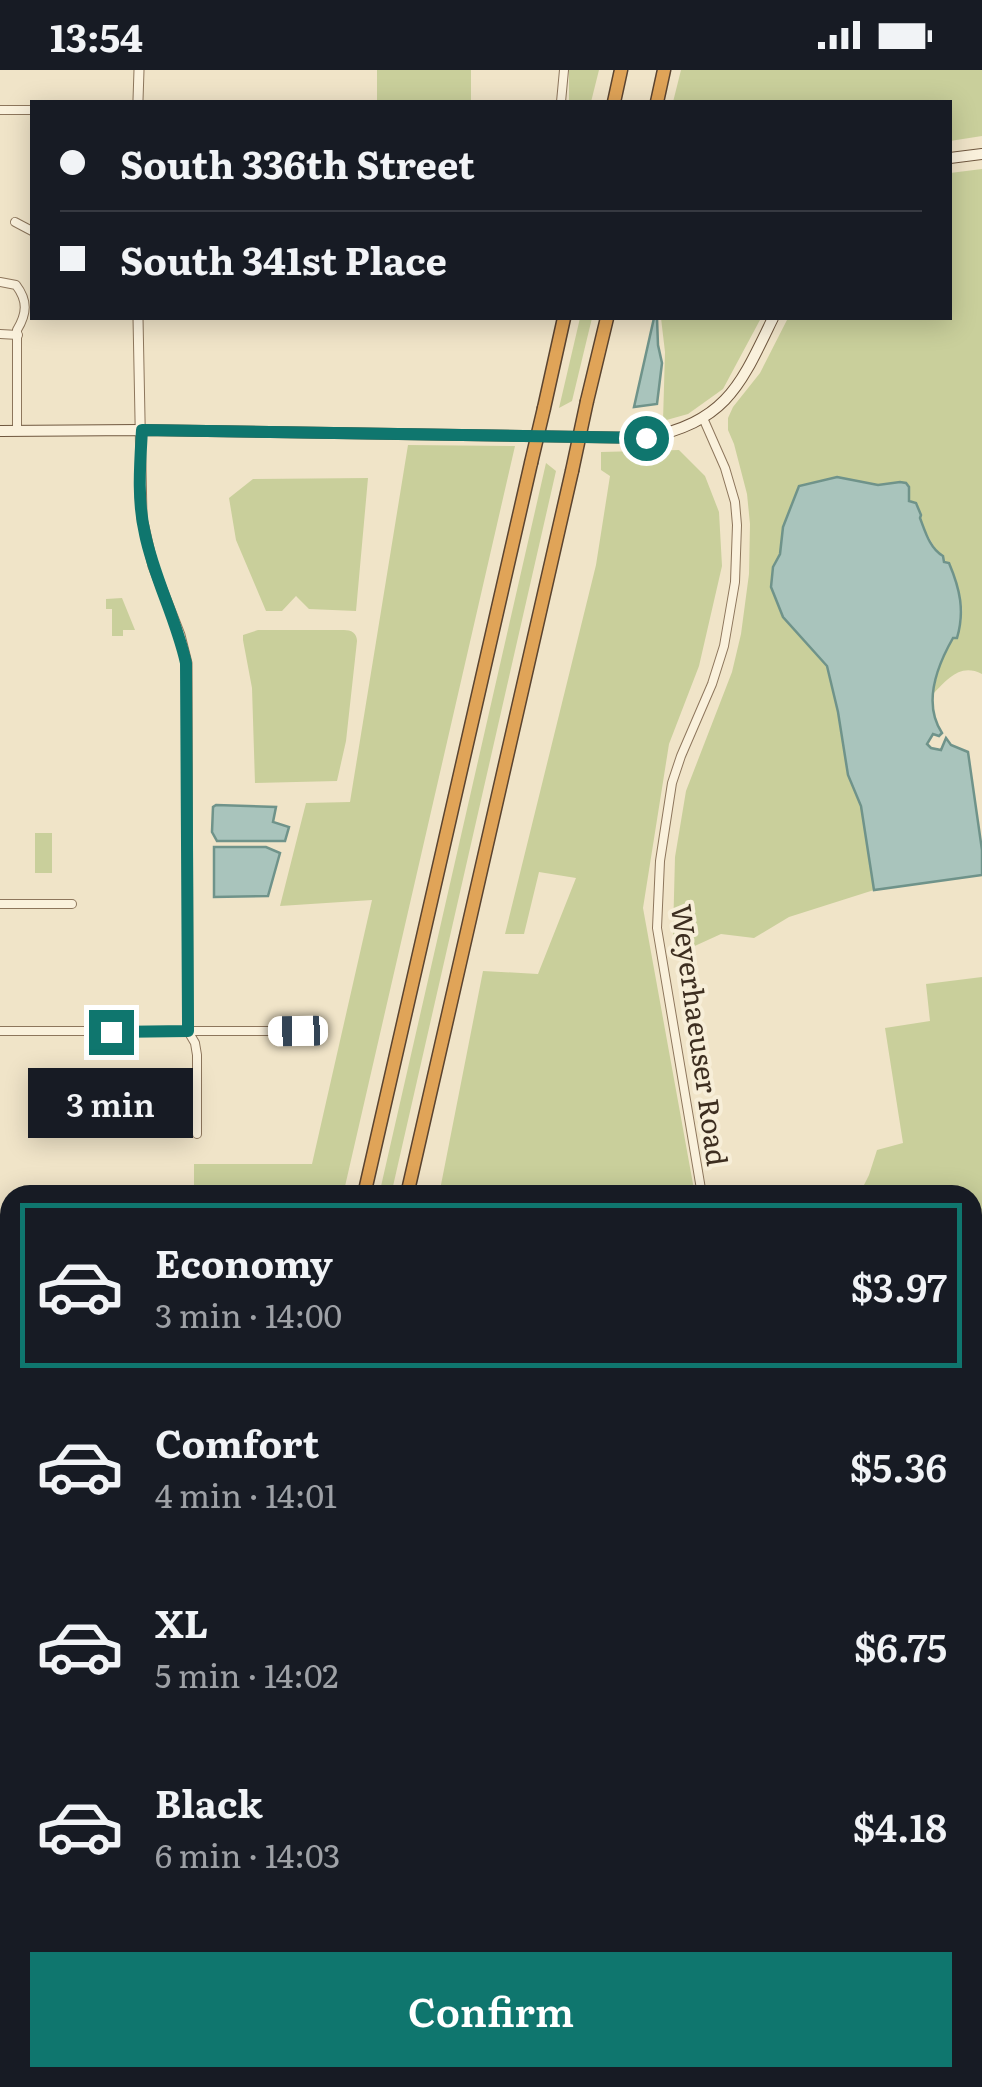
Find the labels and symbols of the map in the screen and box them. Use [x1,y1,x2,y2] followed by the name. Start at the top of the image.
[624,416,669,461] route start
[662,901,740,1169] street label: Weyerhaeuser Road
[89,1010,134,1055] route end
[268,1015,328,1047] car
[28,1067,194,1137] callout: 3 min

